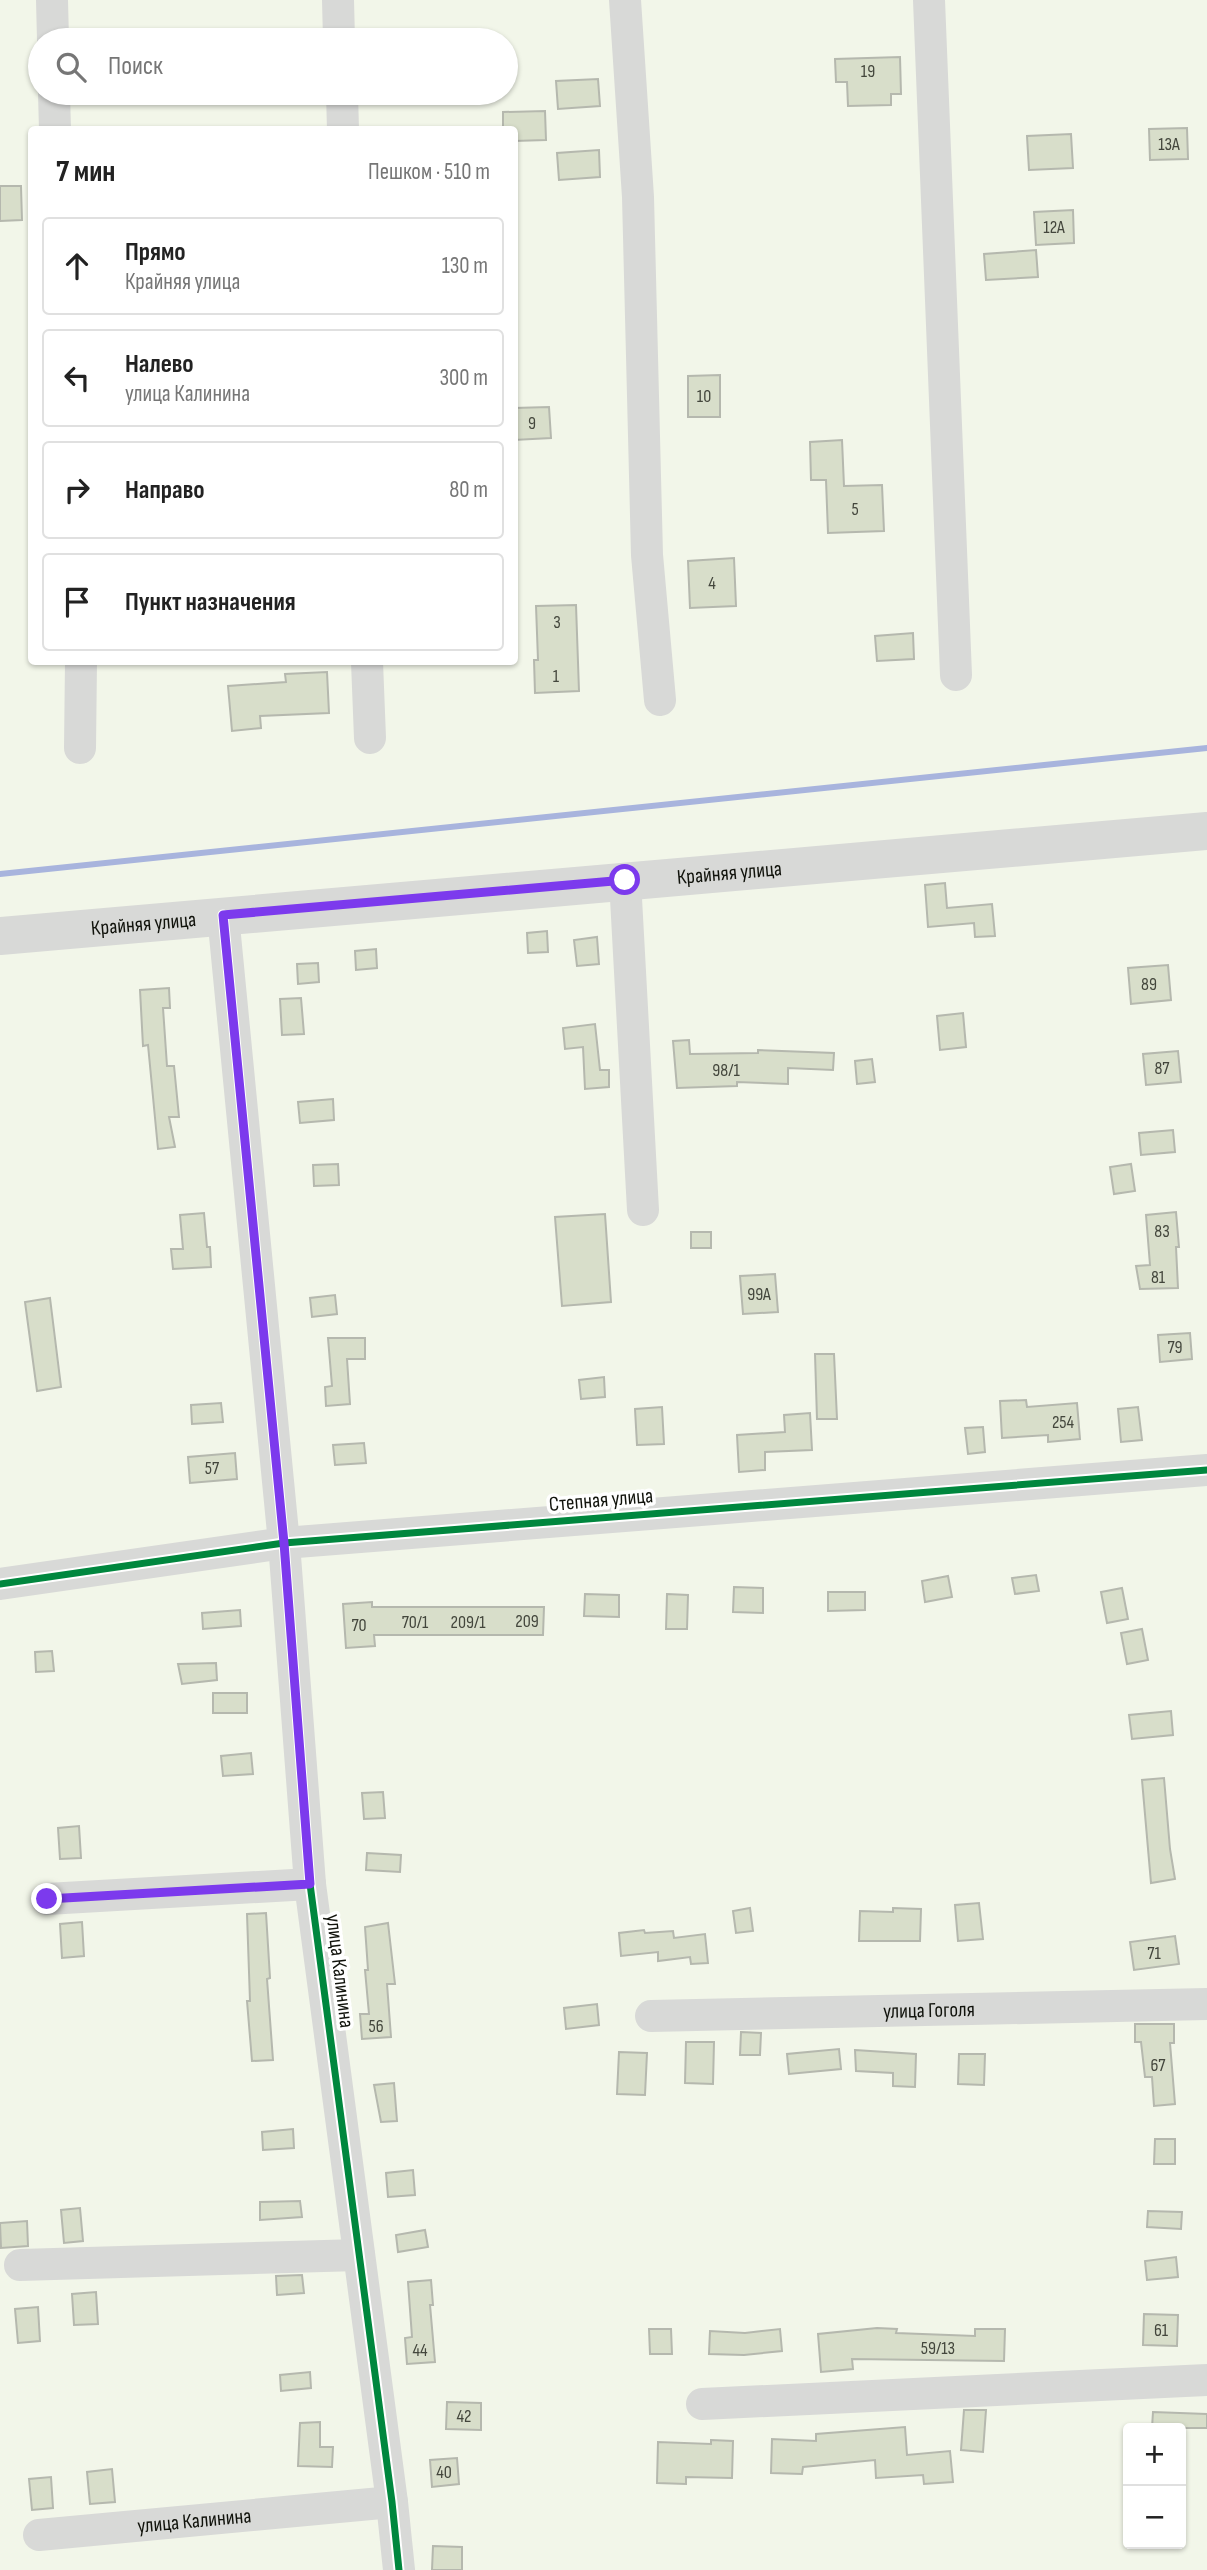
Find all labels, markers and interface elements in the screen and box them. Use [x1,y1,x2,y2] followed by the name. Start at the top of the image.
[28,28,518,105] search box
[52,48,90,86] icon: search
[108,51,163,82] text: Поиск
[861,61,875,82] house number: 19
[1158,134,1180,155] house number: 13А
[56,154,115,190] text: 7 мин
[368,158,490,186] text: Пешком · 510 m
[1043,217,1065,238] house number: 12А
[125,237,186,268] text: Прямо
[58,247,96,285] icon: ahead
[442,252,488,280] text: 130 m
[125,268,240,296] text: Крайняя улица
[125,349,194,380] text: Налево
[58,359,96,397] icon: left
[439,364,488,392] text: 300 m
[125,380,250,408] text: улица Калинина
[697,386,711,407] house number: 10
[528,413,536,434] house number: 9
[58,471,96,509] icon: right
[125,475,204,506] text: Направо
[449,476,488,504] text: 80 m
[851,499,859,520] house number: 5
[708,573,716,594] house number: 4
[58,583,96,621] icon: arrive
[125,587,296,618] text: Пункт назначения
[553,612,561,633] house number: 3
[553,666,560,687] house number: 1
[676,856,783,890] street label: Крайняя улица
[609,864,640,895] route start
[90,907,197,941] street label: Крайняя улица
[1141,974,1157,995] house number: 89
[1154,1058,1170,1079] house number: 87
[712,1060,740,1081] house number: 98/1
[1154,1221,1170,1242] house number: 83
[1151,1267,1166,1288] house number: 81
[747,1284,771,1305] house number: 99А
[1167,1337,1183,1358] house number: 79
[1052,1412,1075,1433] house number: 254
[205,1458,220,1479] house number: 57
[548,1483,654,1517] street label: Степная улица
[515,1611,539,1632] house number: 209
[402,1612,429,1633] house number: 70/1
[451,1612,486,1633] house number: 209/1
[351,1615,367,1636] house number: 70
[31,1883,62,1914] route end
[321,1913,359,2029] street label: улица Калинина
[1147,1943,1161,1964] house number: 71
[883,1997,975,2023] street label: улица Гоголя
[368,2016,384,2037] house number: 56
[1150,2055,1166,2076] house number: 67
[1154,2320,1169,2341] house number: 61
[921,2338,955,2359] house number: 59/13
[412,2340,428,2361] house number: 44
[456,2406,472,2427] house number: 42
[1123,2423,1186,2549] map controls
[1123,2423,1186,2486] button: +
[436,2462,452,2483] house number: 40
[1123,2486,1186,2549] button: −
[136,2503,252,2538] street label: улица Калинина

